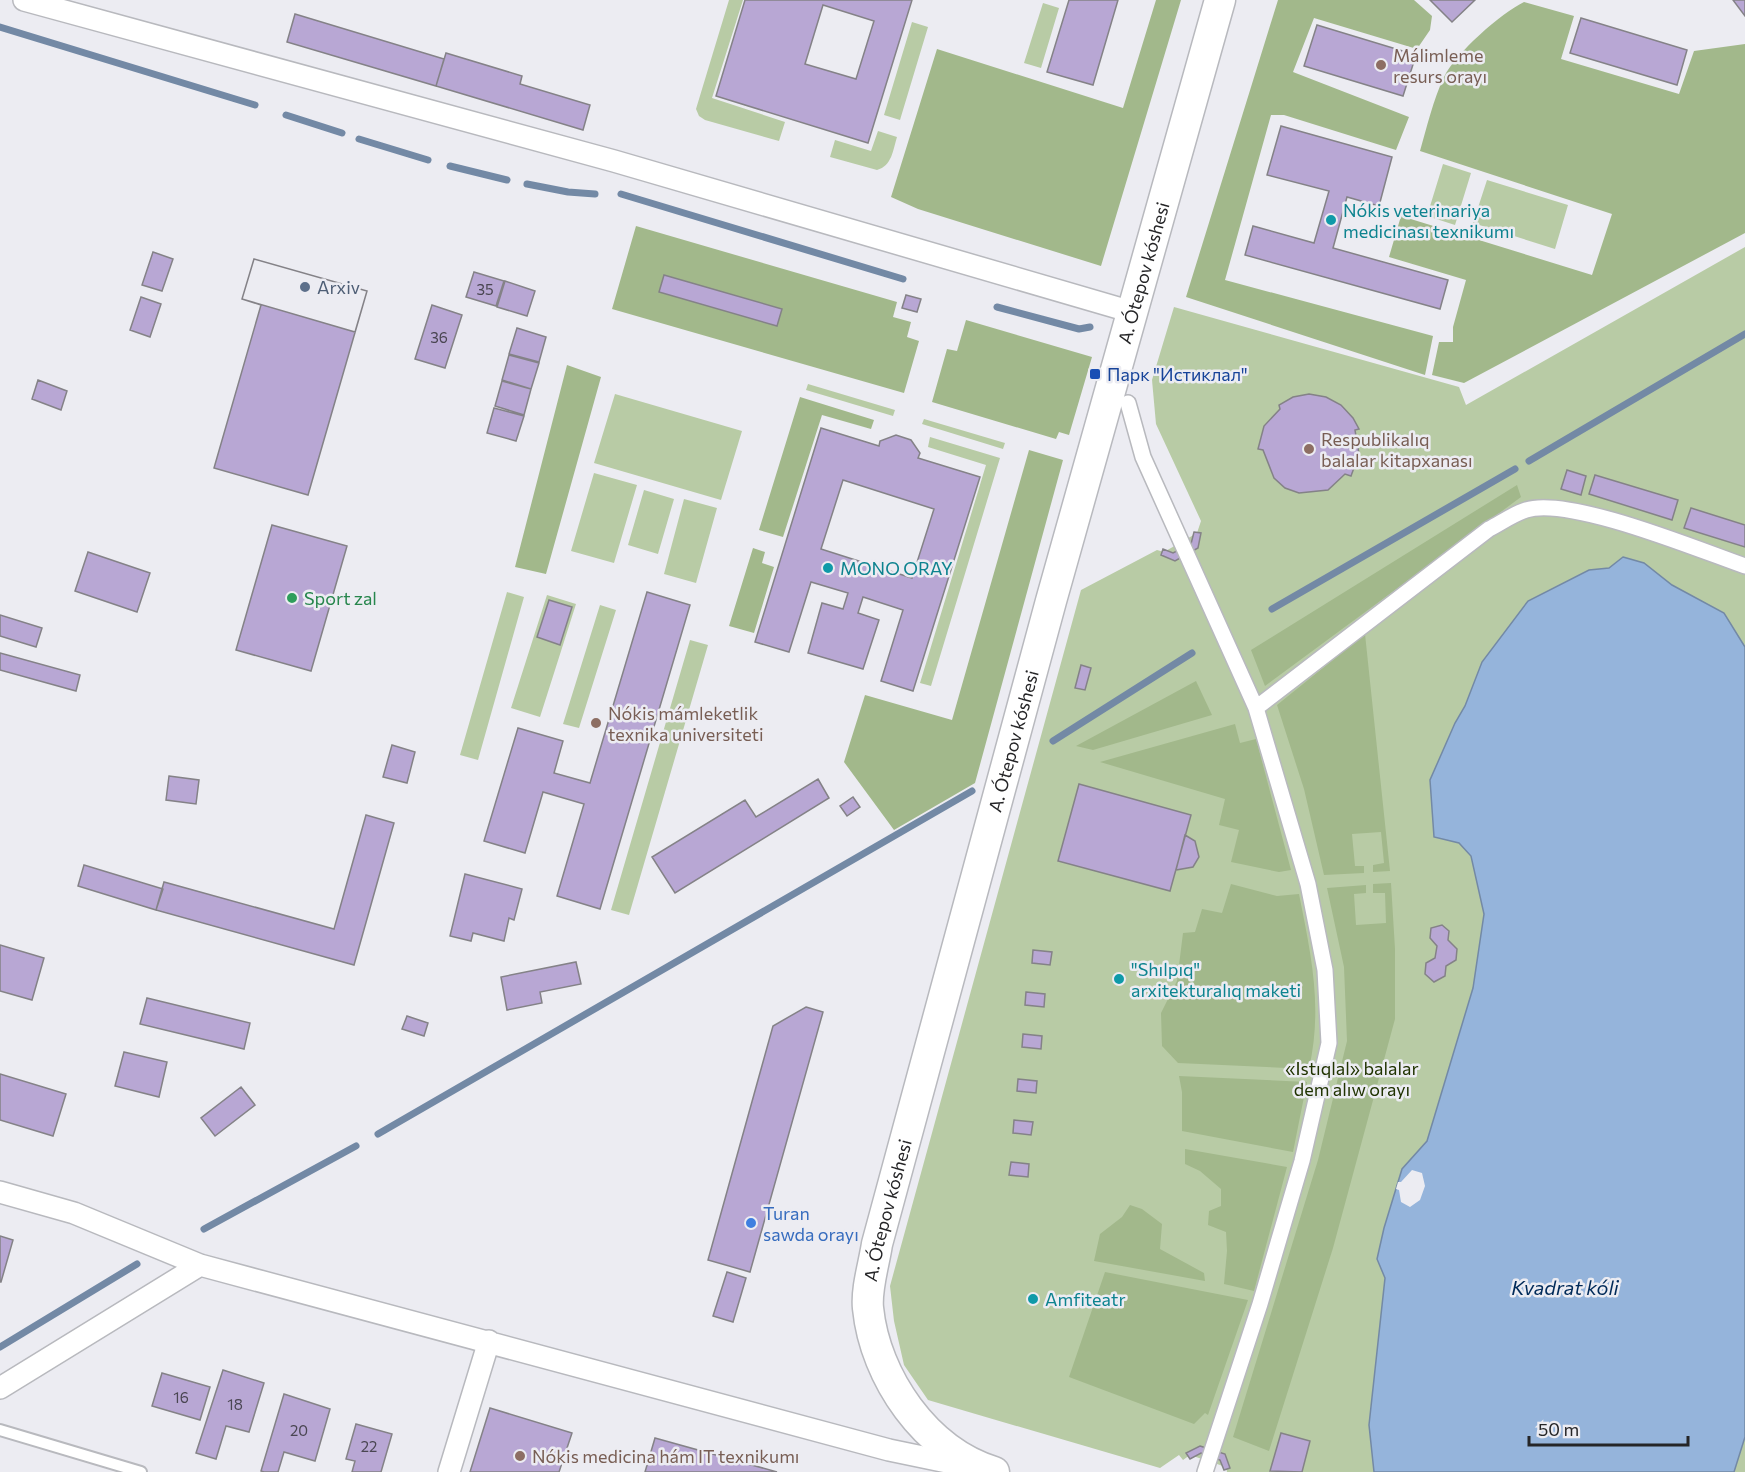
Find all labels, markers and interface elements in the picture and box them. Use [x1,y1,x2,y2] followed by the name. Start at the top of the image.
[1393,44,1487,87] place label: Málimleme resurs orayı
[1374,58,1388,72] marker: Málimleme resurs orayı
[1113,199,1174,346] street label: A. Ótepov kóshesi
[1343,199,1514,242] place label: Nókis veterinariya medicinası texnikumı
[1324,213,1338,227] marker: Nókis veterinariya medicinası texnikumı
[317,276,360,298] place label: Arxiv
[298,280,312,294] marker: Arxiv
[476,280,494,298] house number: 35
[430,328,448,346] house number: 36
[1107,363,1248,385] place label: Парк "Истиклал"
[1088,367,1102,381] marker: Парк "Истиклал"
[1321,428,1473,471] place label: Respublikalıq balalar kitapxanası
[1302,442,1316,456] marker: Respublikalıq balalar kitapxanası
[840,557,953,579] place label: MONO ORAY
[821,561,835,575] marker: MONO ORAY
[304,587,377,609] place label: Sport zal
[285,591,299,605] marker: Sport zal
[983,667,1043,814] street label: A. Ótepov kóshesi
[608,702,764,745] place label: Nókis mámleketlik texnika universiteti
[589,716,603,730] marker: Nókis mámleketlik texnika universiteti
[1131,958,1301,1001] place label: "Shılpıq" arxitekturalıq maketi
[1112,972,1126,986] marker: "Shılpıq" arxitekturalıq maketi
[1285,1057,1419,1100] park label: «Istıqlal» balalar dem alıw orayı
[859,1137,916,1283] street label: A. Ótepov kóshesi
[763,1202,859,1245] place label: Turan sawda orayı
[744,1216,758,1230] marker: Turan sawda orayı
[1511,1275,1620,1299] water label: Kvadrat kóli
[1045,1288,1126,1310] place label: Amfiteatr
[1026,1292,1040,1306] marker: Amfiteatr
[173,1388,189,1406] house number: 16
[227,1395,243,1413] house number: 18
[1529,1409,1688,1447] scale bar
[1538,1418,1579,1440] text: 50 m
[290,1421,308,1439] house number: 20
[361,1437,377,1455] house number: 22
[532,1445,800,1467] place label: Nókis medicina hám IT texnikumı
[513,1449,527,1463] marker: Nókis medicina hám IT texnikumı

